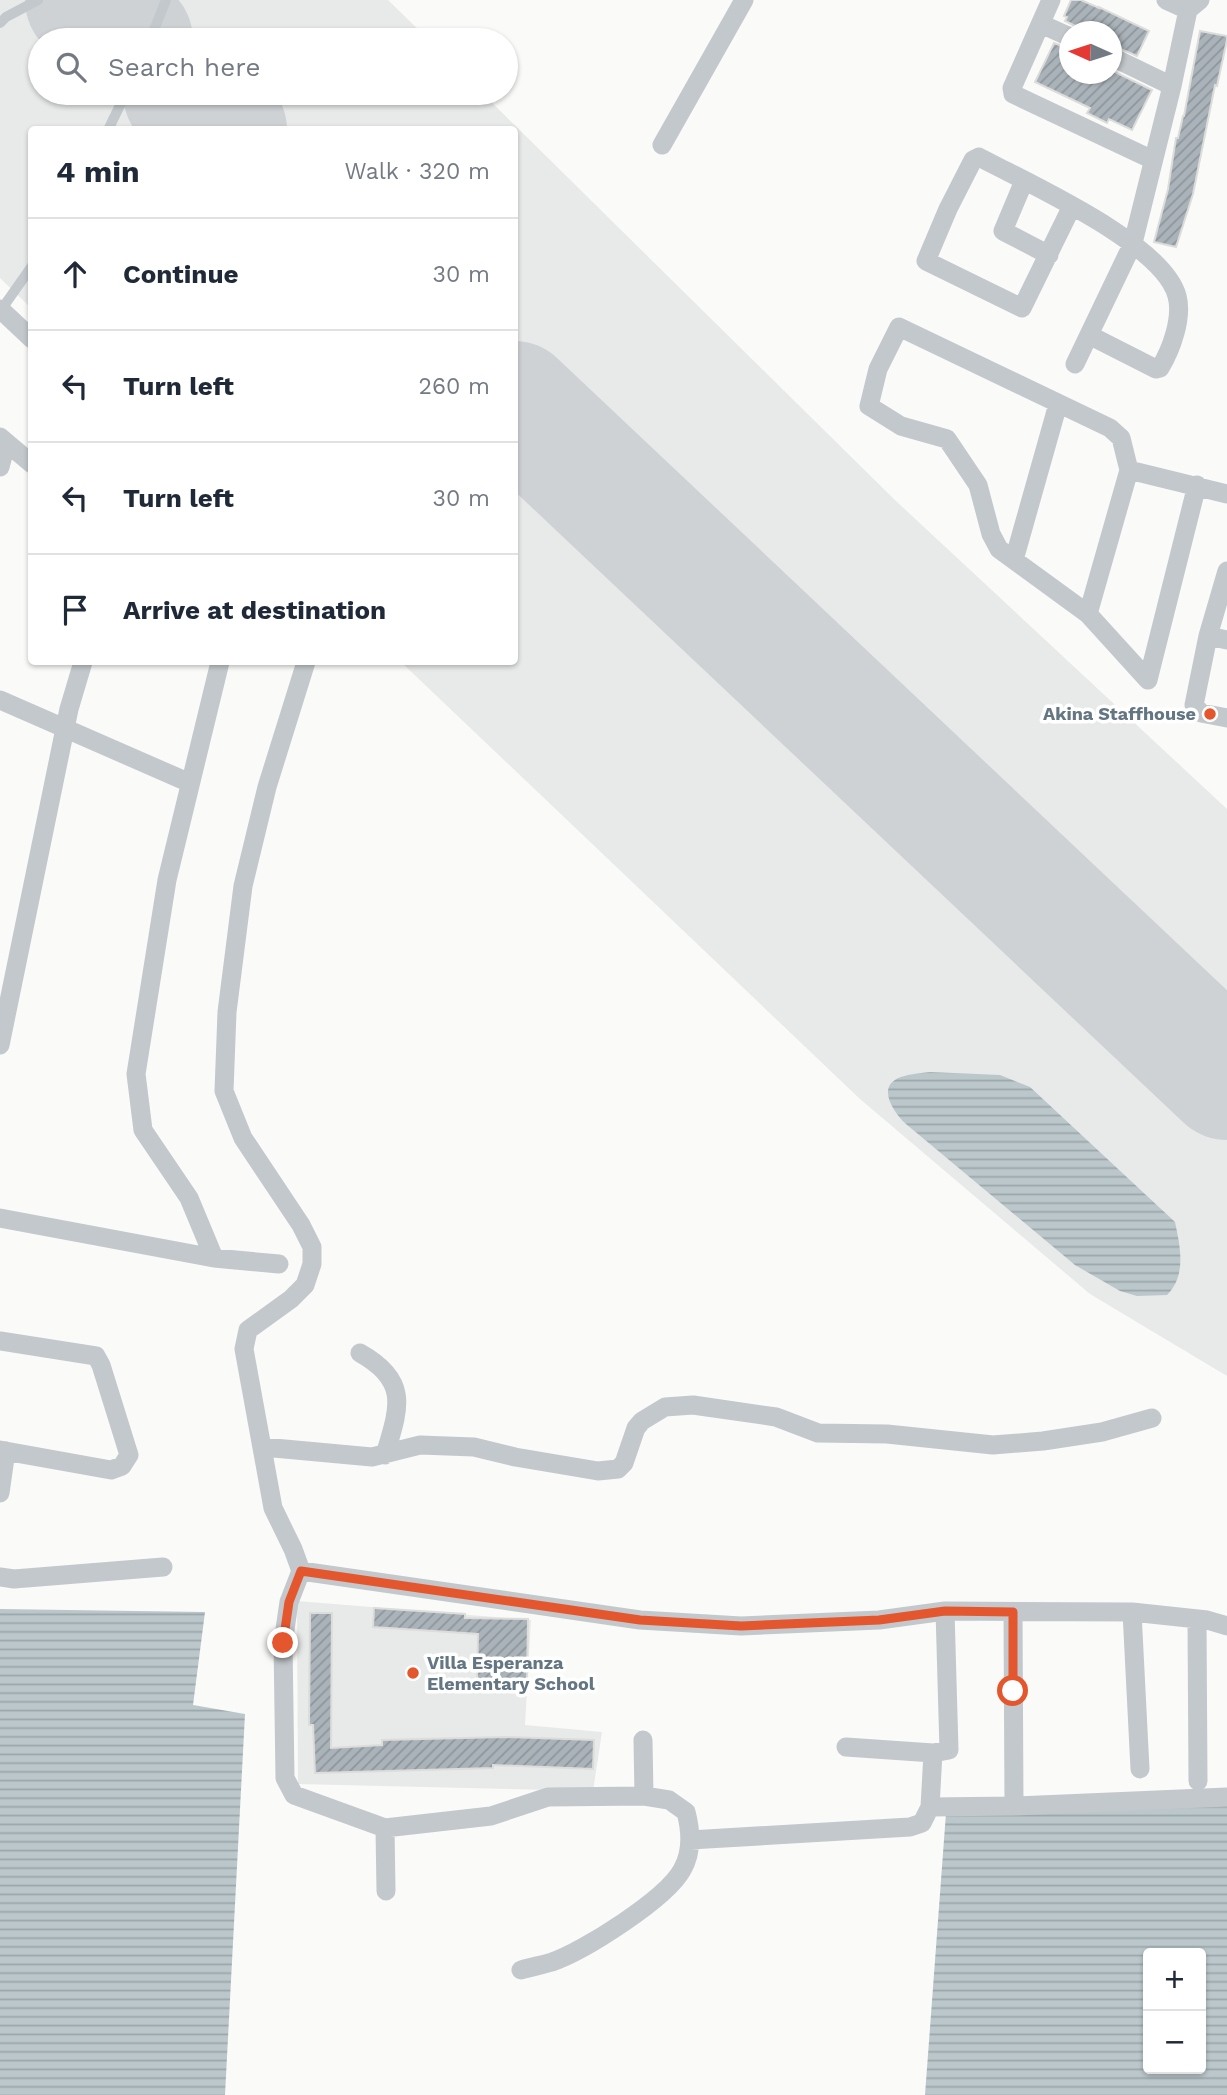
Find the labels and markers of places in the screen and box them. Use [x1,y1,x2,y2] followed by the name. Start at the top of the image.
[1043,703,1196,724] place label: Akina Staffhouse
[1202,706,1218,722] marker: Akina Staffhouse
[427,1652,595,1694] place label: Villa Esperanza Elementary School
[405,1665,421,1681] marker: Villa Esperanza Elementary School

